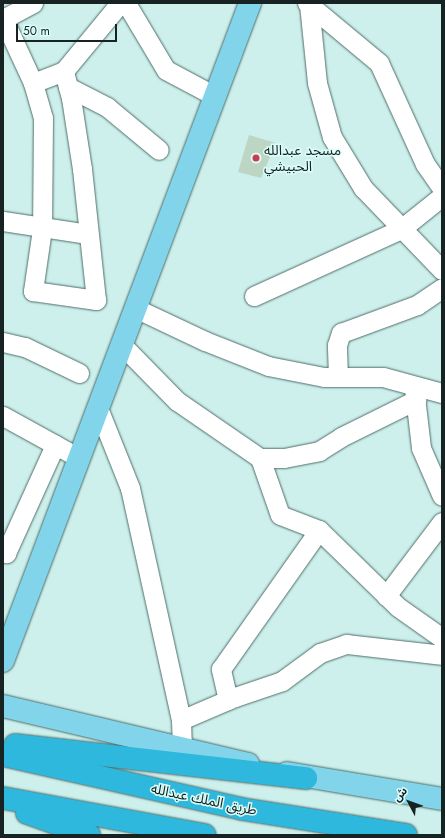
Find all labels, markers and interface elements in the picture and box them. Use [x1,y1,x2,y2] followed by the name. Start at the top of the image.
[18,16,119,42] scale bar
[23,22,50,40] text: 50 m
[264,142,341,174] place label: مسجد عبدالله الحبيشي
[251,153,261,163] marker: مسجد عبدالله الحبيشي
[149,780,259,818] street label: طريق الملك عبدالله
[389,782,429,822] north arrow
[389,783,411,805] text: ش

